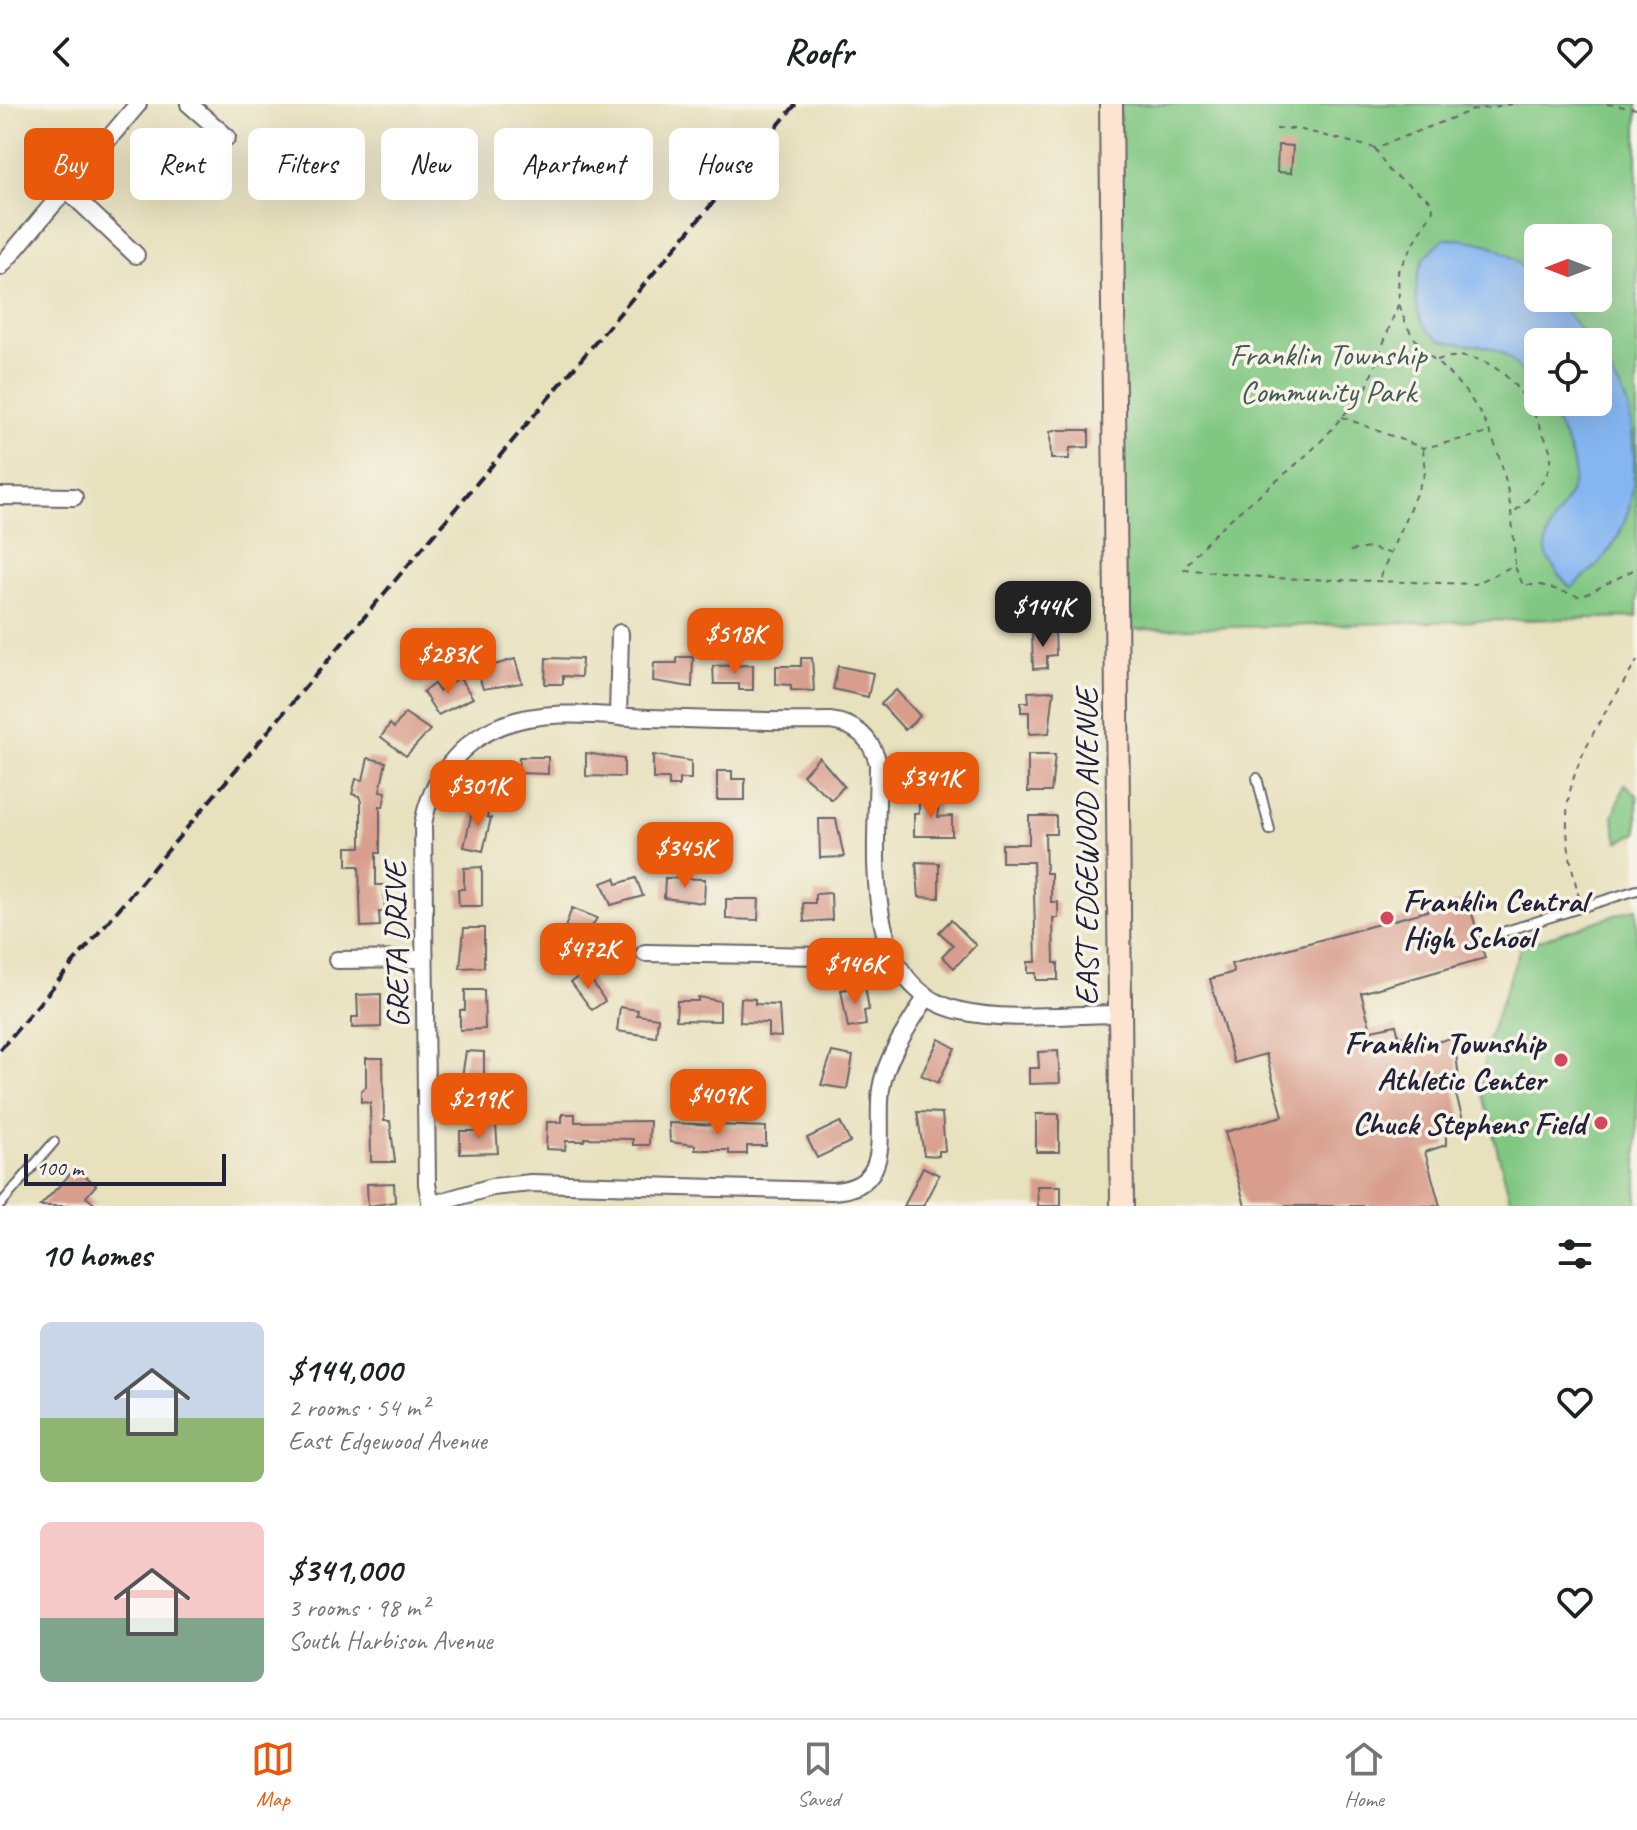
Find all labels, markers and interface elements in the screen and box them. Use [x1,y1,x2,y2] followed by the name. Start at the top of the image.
[784,29,853,75] text: Roofr
[40,30,84,74] icon: back
[1553,30,1597,74] icon: heart
[24,128,114,200] chip: Buy
[130,128,232,200] chip: Rent
[248,128,365,200] chip: Filters
[381,128,478,200] chip: New
[494,128,653,200] chip: Apartment
[669,128,779,200] chip: House
[1524,224,1612,312] north arrow
[1524,224,1612,416] map controls
[1524,328,1612,416] button: locate
[1229,334,1428,412] park label: Franklin Township Community Park
[987,581,1099,649] pin: $144K
[1013,590,1073,623] text: $144K
[679,608,791,676] pin: $518K
[705,617,765,650] text: $518K
[392,628,504,696] pin: $283K
[418,637,478,670] text: $283K
[1066,685,1107,1005] street label: EAST EDGEWOOD AVENUE
[875,752,987,820] pin: $341K
[422,760,534,828] pin: $301K
[901,761,961,794] text: $341K
[448,769,508,802] text: $301K
[629,822,741,890] pin: $345K
[655,831,715,864] text: $345K
[374,858,418,1028] street label: GRETA DRIVE
[1403,880,1593,958] place label: Franklin Central High School
[1378,909,1396,927] marker: Franklin Central High School
[532,923,644,991] pin: $472K
[558,932,618,965] text: $472K
[799,938,911,1006] pin: $146K
[825,947,885,980] text: $146K
[1344,1022,1548,1100] place label: Franklin Township Athletic Center
[1552,1051,1570,1069] marker: Franklin Township Athletic Center
[662,1069,774,1137] pin: $409K
[423,1073,535,1141] pin: $219K
[688,1078,748,1111] text: $409K
[449,1082,509,1115] text: $219K
[1352,1103,1590,1144] place label: Chuck Stephens Field
[1592,1114,1610,1132] marker: Chuck Stephens Field
[24,1150,226,1186] scale bar
[36,1154,83,1182] text: 100 m
[1553,1232,1597,1276] icon: filters
[40,1233,151,1276] text: 10 homes
[288,1348,402,1391] text: $144,000
[104,1354,200,1450] icon: home
[1553,1380,1597,1424] icon: heart
[288,1391,429,1424] text: 2 rooms · 54 m²
[288,1424,487,1457] text: East Edgewood Avenue
[288,1548,402,1591] text: $341,000
[104,1554,200,1650] icon: home
[1553,1580,1597,1624] icon: heart
[288,1591,429,1624] text: 3 rooms · 98 m²
[288,1624,493,1657] text: South Harbison Avenue
[251,1737,295,1813] tab: Map
[796,1737,840,1813] tab: Saved
[1342,1737,1386,1813] tab: Home

